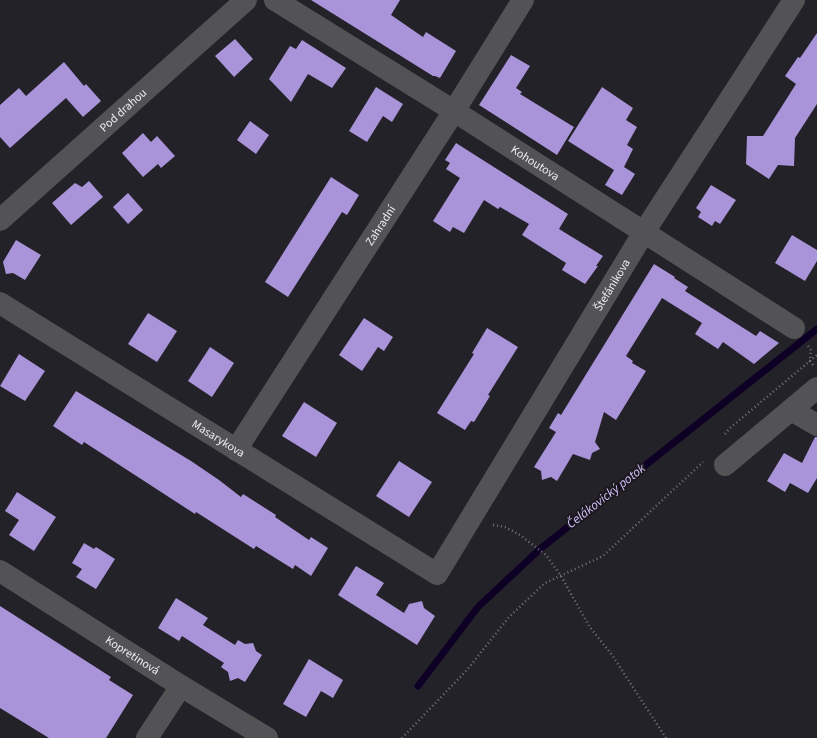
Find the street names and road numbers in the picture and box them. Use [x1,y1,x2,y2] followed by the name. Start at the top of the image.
[96,84,150,136] street label: Pod drahou
[508,141,563,185] street label: Kohoutova
[361,201,400,249] street label: Zahradní
[590,256,634,314] street label: Štefánikova
[189,416,248,461] street label: Masarykova
[102,632,163,679] street label: Kopretinová

